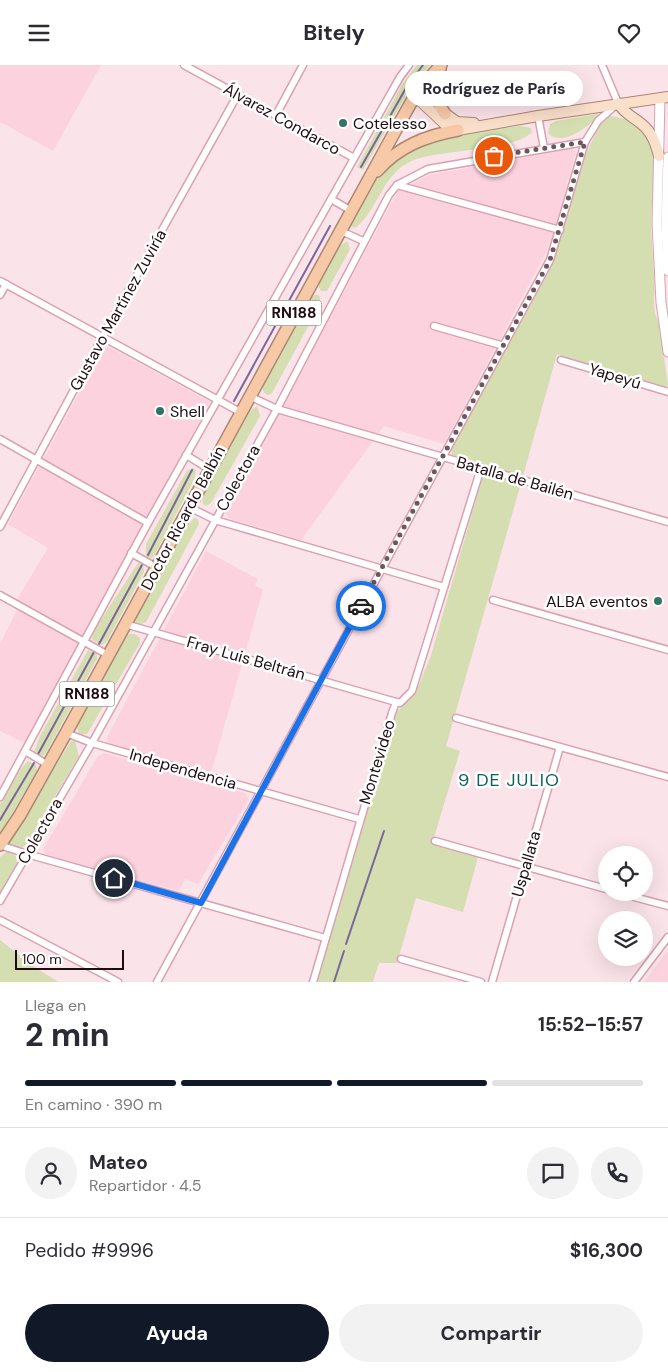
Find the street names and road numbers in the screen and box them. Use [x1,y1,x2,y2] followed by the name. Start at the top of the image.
[220,78,344,160] street label: Álvarez Condarco
[65,226,171,394] street label: Gustavo Martínez Zuviría
[266,301,322,325] road number: RN188
[586,358,644,394] street label: Yapeyú
[211,441,265,515] street label: Colectora
[136,442,230,594] street label: Doctor Ricardo Balbín
[454,451,576,505] street label: Batalla de Bailén
[184,631,308,685] street label: Fray Luis Beltrán
[59,681,114,707] road number: RN188
[354,717,400,807] street label: Montevideo
[127,744,239,794] street label: Independencia
[13,794,67,868] street label: Colectora
[507,829,545,899] street label: Uspallata

